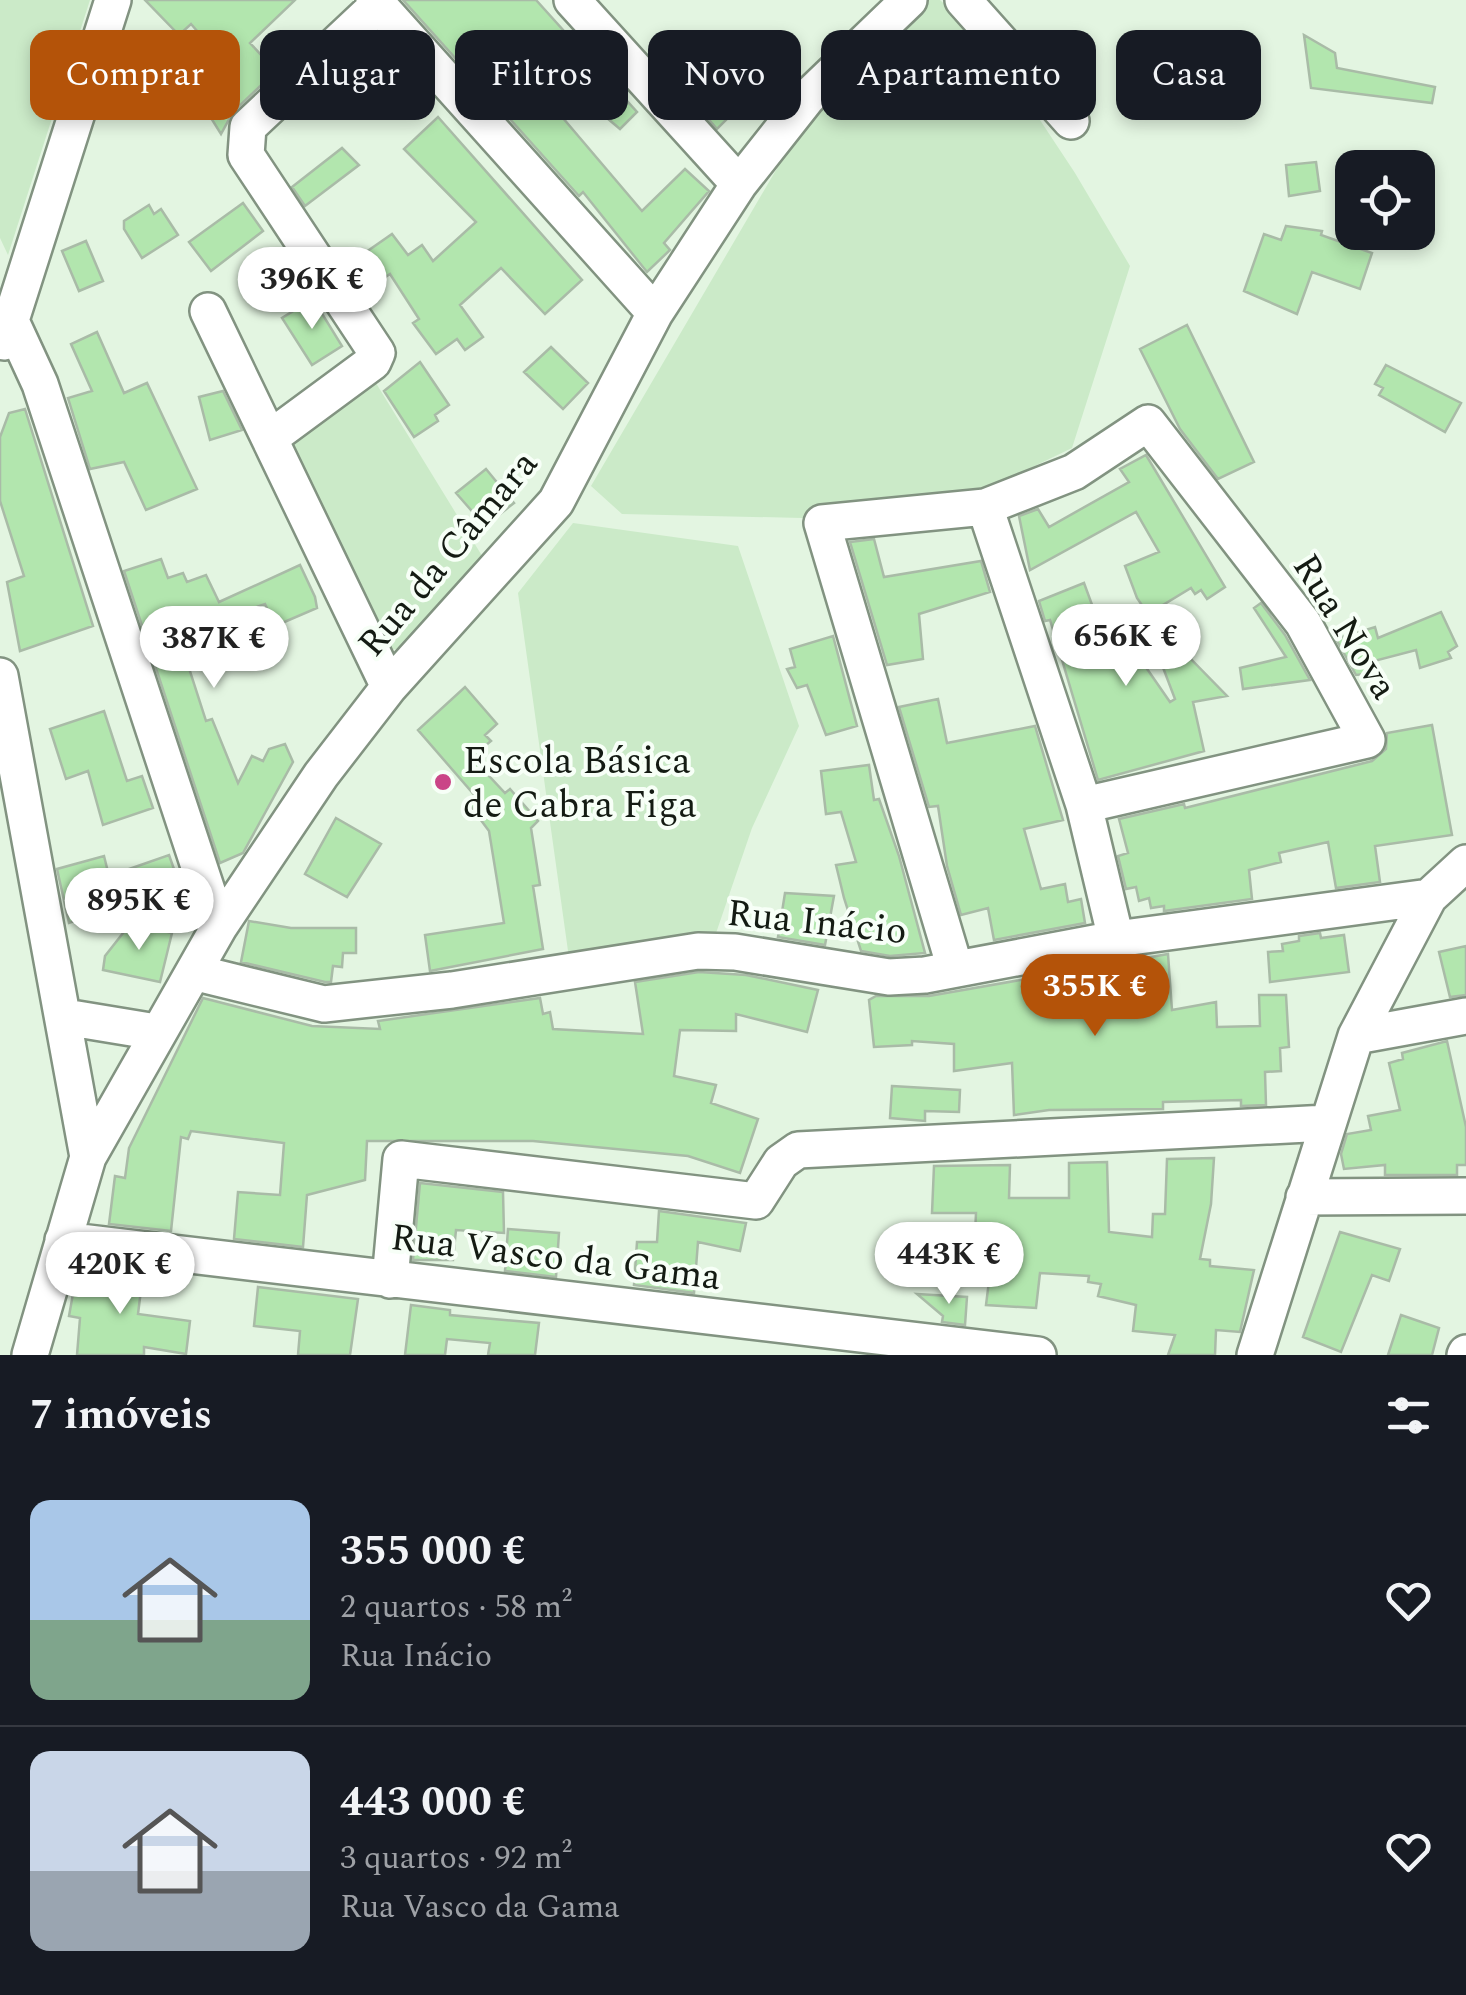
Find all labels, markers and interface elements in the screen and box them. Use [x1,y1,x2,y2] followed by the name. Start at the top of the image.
[30,30,240,120] chip: Comprar
[260,30,435,120] chip: Alugar
[455,30,628,120] chip: Filtros
[648,30,801,120] chip: Novo
[821,30,1096,120] chip: Apartamento
[1116,30,1261,120] chip: Casa
[1335,150,1435,250] map controls
[1335,150,1435,250] button: locate
[231,247,393,332] pin: 396K €
[260,255,364,304] text: 396K €
[344,438,553,671] street label: Rua da Câmara
[1277,543,1412,712] street label: Rua Nova
[1045,604,1207,689] pin: 656K €
[133,606,295,691] pin: 387K €
[1074,612,1178,661] text: 656K €
[162,614,266,663] text: 387K €
[463,733,697,835] place label: Escola Básica de Cabra Figa
[432,771,454,793] marker: Escola Básica de Cabra Figa
[58,868,220,953] pin: 895K €
[87,876,191,925] text: 895K €
[724,885,910,961] street label: Rua Inácio
[1014,954,1176,1039] pin: 355K €
[1043,962,1147,1011] text: 355K €
[387,1209,725,1307] street label: Rua Vasco da Gama
[868,1222,1030,1307] pin: 443K €
[897,1230,1001,1279] text: 443K €
[39,1232,201,1317] pin: 420K €
[68,1240,172,1289] text: 420K €
[30,1384,212,1447] text: 7 imóveis
[1381,1388,1436,1443] icon: filters
[340,1520,526,1583] text: 355 000 €
[110,1540,230,1660] icon: home
[1381,1573,1436,1628] icon: heart
[340,1583,572,1632] text: 2 quartos · 58 m²
[340,1632,492,1681] text: Rua Inácio
[340,1771,526,1834] text: 443 000 €
[110,1791,230,1911] icon: home
[1381,1824,1436,1879] icon: heart
[340,1834,572,1883] text: 3 quartos · 92 m²
[340,1883,620,1932] text: Rua Vasco da Gama

